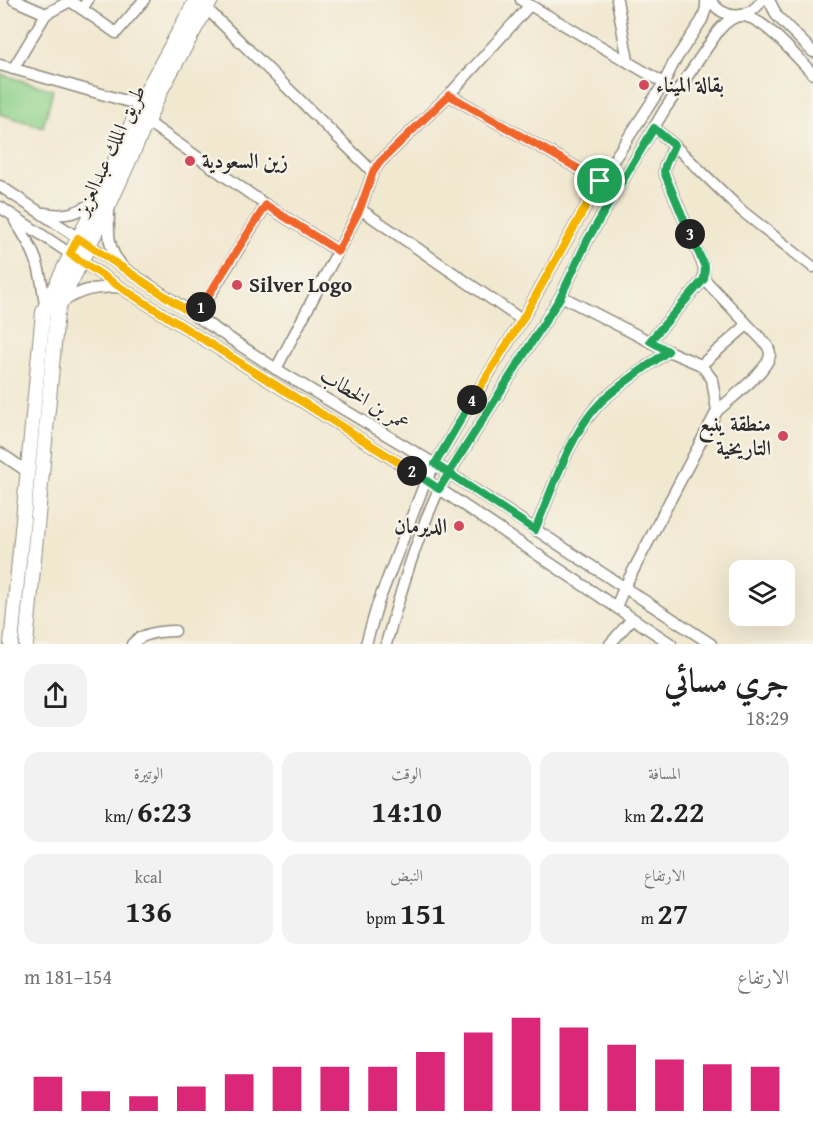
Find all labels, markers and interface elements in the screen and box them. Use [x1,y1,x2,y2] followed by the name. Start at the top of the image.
[656,69,724,100] place label: بقالة الميناء
[637,78,651,92] marker: بقالة الميناء
[65,79,153,222] street label: طريق الملك عبدالعزيز
[202,145,288,176] place label: زين السعودية
[183,154,197,168] marker: زين السعودية
[574,155,625,206] pin
[583,164,616,197] icon: arrive
[675,219,705,249] pin: 3
[686,222,694,246] text: 3
[249,269,352,300] place label: Silver Logo
[230,278,244,292] marker: Silver Logo
[186,292,216,322] pin: 1
[197,295,205,319] text: 1
[314,359,416,438] street label: عمر بن الخطاب
[457,385,487,415] pin: 4
[468,388,476,412] text: 4
[698,408,771,463] place label: منطقة ينبع التاريخية
[776,429,790,443] marker: منطقة ينبع التاريخية
[397,456,427,486] pin: 2
[408,459,416,483] text: 2
[394,510,447,541] place label: الديرمان
[452,519,466,533] marker: الديرمان
[729,560,795,626] map controls
[729,560,795,626] button: layers
[664,656,789,704] text: جري مسائي
[24,664,87,727] button: share
[746,703,789,732] text: 18:29
[134,761,163,785] text: الوتيرة
[391,761,422,785] text: الوقت
[648,761,681,785] text: المسافة
[137,789,192,833] text: 6:23
[371,789,442,833] text: 14:10
[649,789,704,833] text: 2.22
[105,804,137,828] text: /km
[625,804,649,828] text: km
[390,863,423,887] text: النبض
[644,863,685,887] text: الارتفاع
[135,865,162,889] text: kcal
[125,889,172,933] text: 136
[400,891,447,935] text: 151
[657,891,688,935] text: 27
[366,906,400,930] text: bpm
[641,906,657,930] text: m
[24,962,112,991] text: 154–181 m
[737,962,789,991] text: الارتفاع

